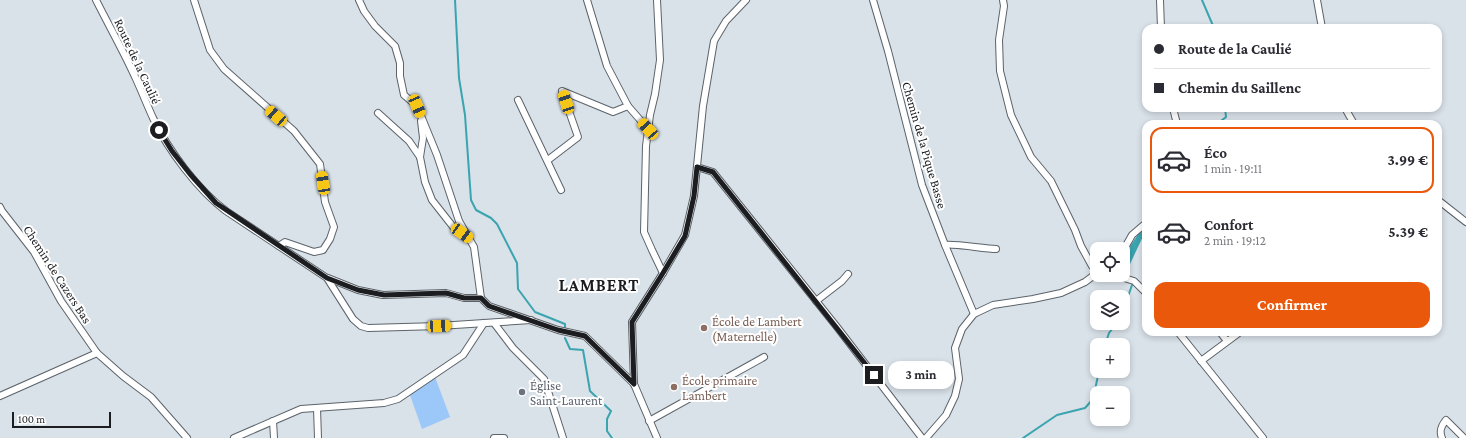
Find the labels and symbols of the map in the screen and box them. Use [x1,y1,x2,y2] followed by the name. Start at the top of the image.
[111,16,164,107] street label: Route de la Caulié
[899,80,950,211] street label: Chemin de la Pique Basse
[557,89,575,115] car
[407,93,427,119] car
[263,104,289,128] car
[636,116,660,142] car
[150,121,168,139] route start
[315,170,331,196] car
[449,221,475,245] car
[20,222,95,326] street label: Chemin de Cazers Bas
[559,276,639,295] district label: LAMBERT
[712,314,802,345] place label: École de Lambert (Maternelle)
[427,319,451,333] car
[699,323,709,333] marker: École de Lambert (Maternelle)
[888,361,954,389] callout: 3 min
[865,366,883,384] route end
[682,373,757,403] place label: École primaire Lambert
[530,378,603,408] place label: Église Saint-Laurent
[669,382,679,392] marker: École primaire Lambert
[517,387,527,397] marker: Église Saint-Laurent
[12,410,111,429] scale bar

